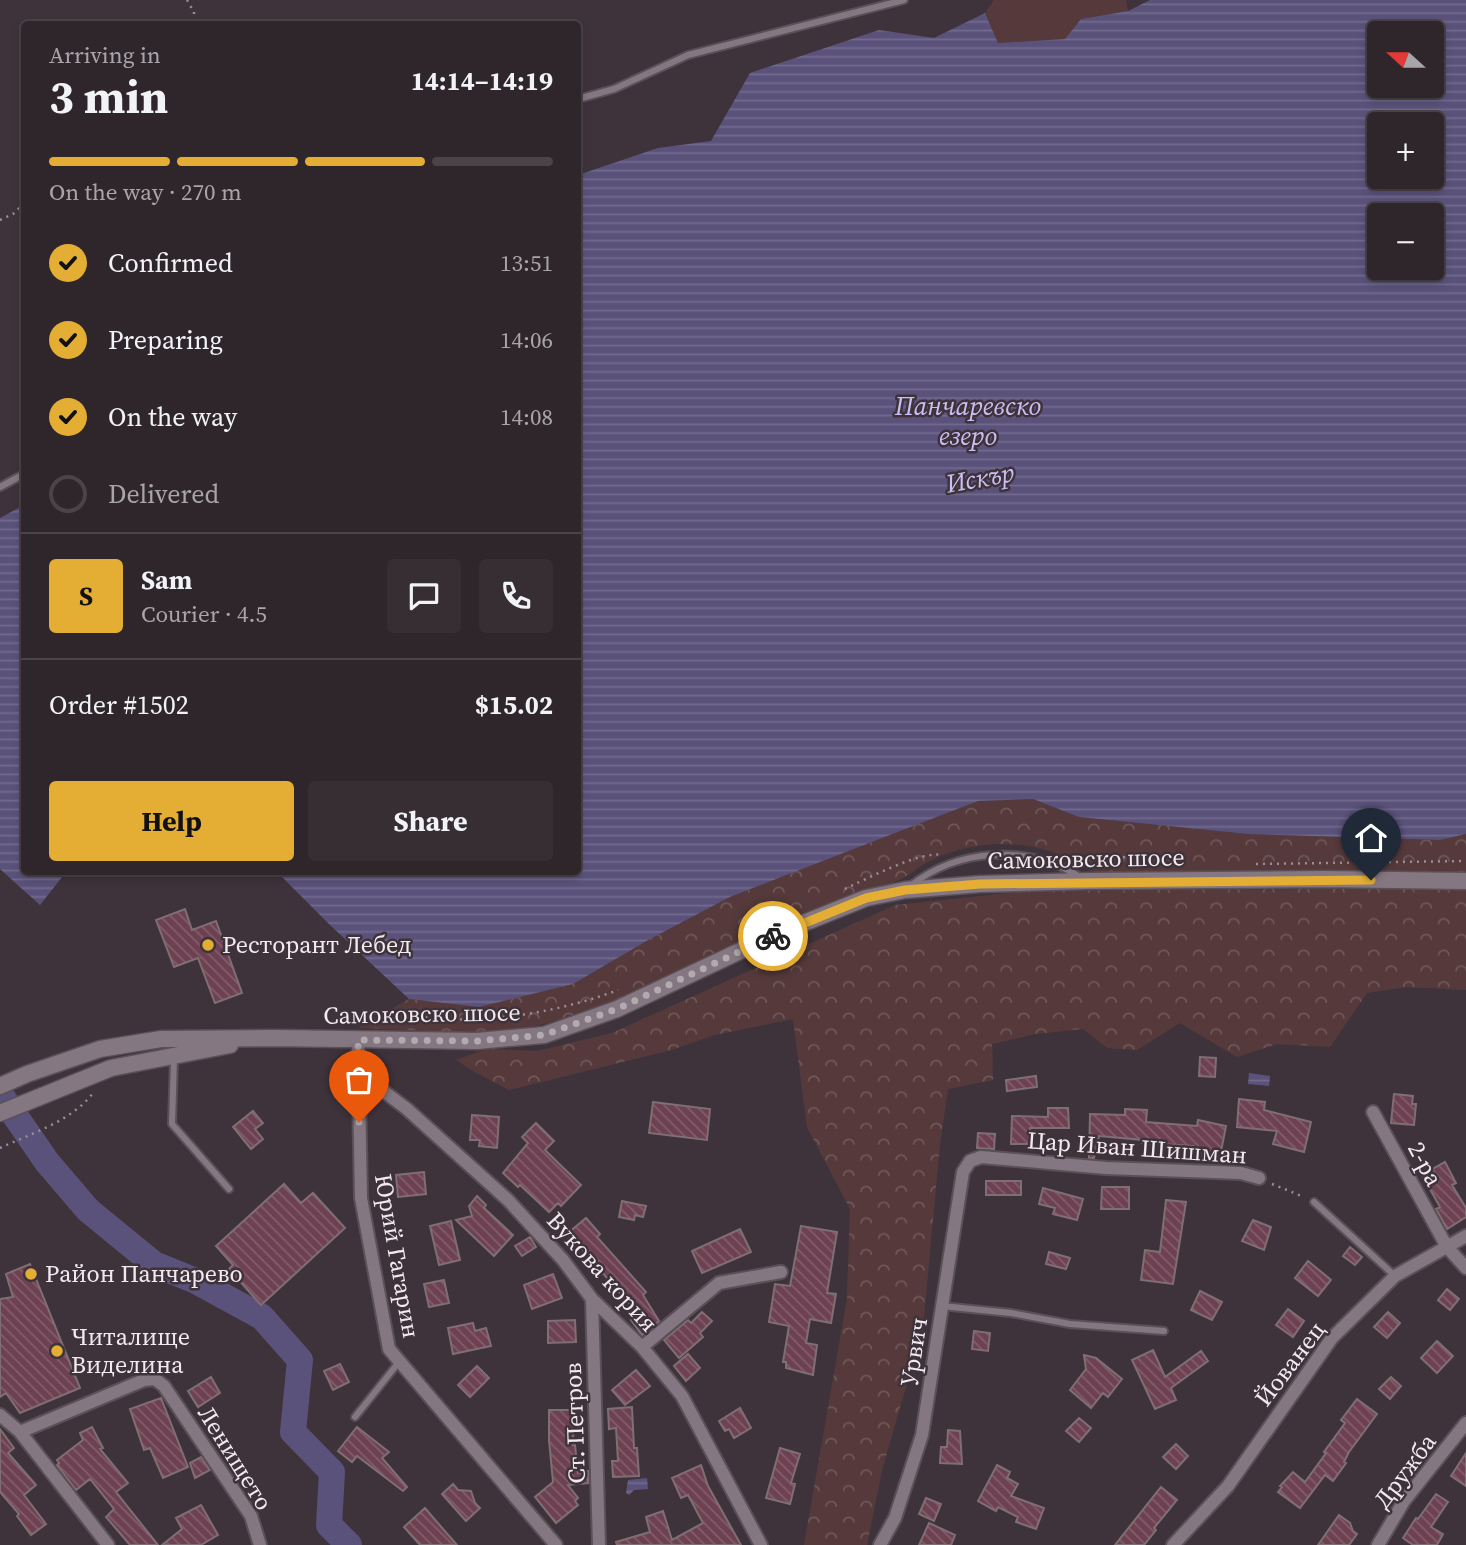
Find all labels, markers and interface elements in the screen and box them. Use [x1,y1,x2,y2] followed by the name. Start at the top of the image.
[1367,21,1444,98] north arrow
[1367,21,1444,280] map controls
[49,39,161,71] text: Arriving in
[411,63,553,99] text: 14:14–14:19
[49,65,168,128] text: 3 min
[1367,112,1444,189] button: +
[49,176,242,208] text: On the way · 270 m
[1367,203,1444,280] button: −
[49,244,87,282] icon: check
[108,245,233,281] text: Confirmed
[500,247,553,279] text: 13:51
[49,321,87,359] icon: check
[108,322,223,358] text: Preparing
[500,324,553,356] text: 14:06
[894,388,1041,454] water label: Панчаревско езеро
[49,398,87,436] icon: check
[108,399,237,435] text: On the way
[500,401,553,433] text: 14:08
[942,454,1017,502] water label: Искър
[108,476,219,512] text: Delivered
[387,559,461,633] button: chat
[479,559,553,633] button: phone
[141,562,192,598] text: Sam
[79,578,93,614] text: S
[141,598,267,630] text: Courier · 4.5
[49,687,189,723] text: Order #1502
[475,687,553,723] text: $15.02
[49,781,294,861] button: Help
[308,781,553,861] button: Share
[1341,808,1401,880] pin
[1352,819,1390,857] icon: home
[987,840,1185,877] street label: Самоковско шосе
[738,901,808,971] courier
[754,917,792,955] icon: bike
[222,928,411,961] place label: Ресторант Лебед
[200,937,216,953] marker: Ресторант Лебед
[323,995,521,1032] street label: Самоковско шосе
[329,1050,389,1122] pin
[340,1061,378,1099] icon: bag
[1026,1123,1248,1172] street label: Цар Иван Шишман
[1400,1136,1451,1192] street label: 2-ра
[367,1171,428,1341] street label: Юрий Гагарин
[539,1204,665,1339] street label: Вукова кория
[45,1257,243,1290] place label: Район Панчарево
[23,1266,39,1282] marker: Район Панчарево
[1247,1314,1332,1413] street label: Йованец
[892,1315,935,1389] street label: Урвич
[71,1320,190,1381] place label: Читалище Виделина
[49,1343,65,1359] marker: Читалище Виделина
[556,1362,593,1484] street label: Ст. Петров
[190,1399,281,1516] street label: Ленището
[1366,1426,1444,1515] street label: Дружба

